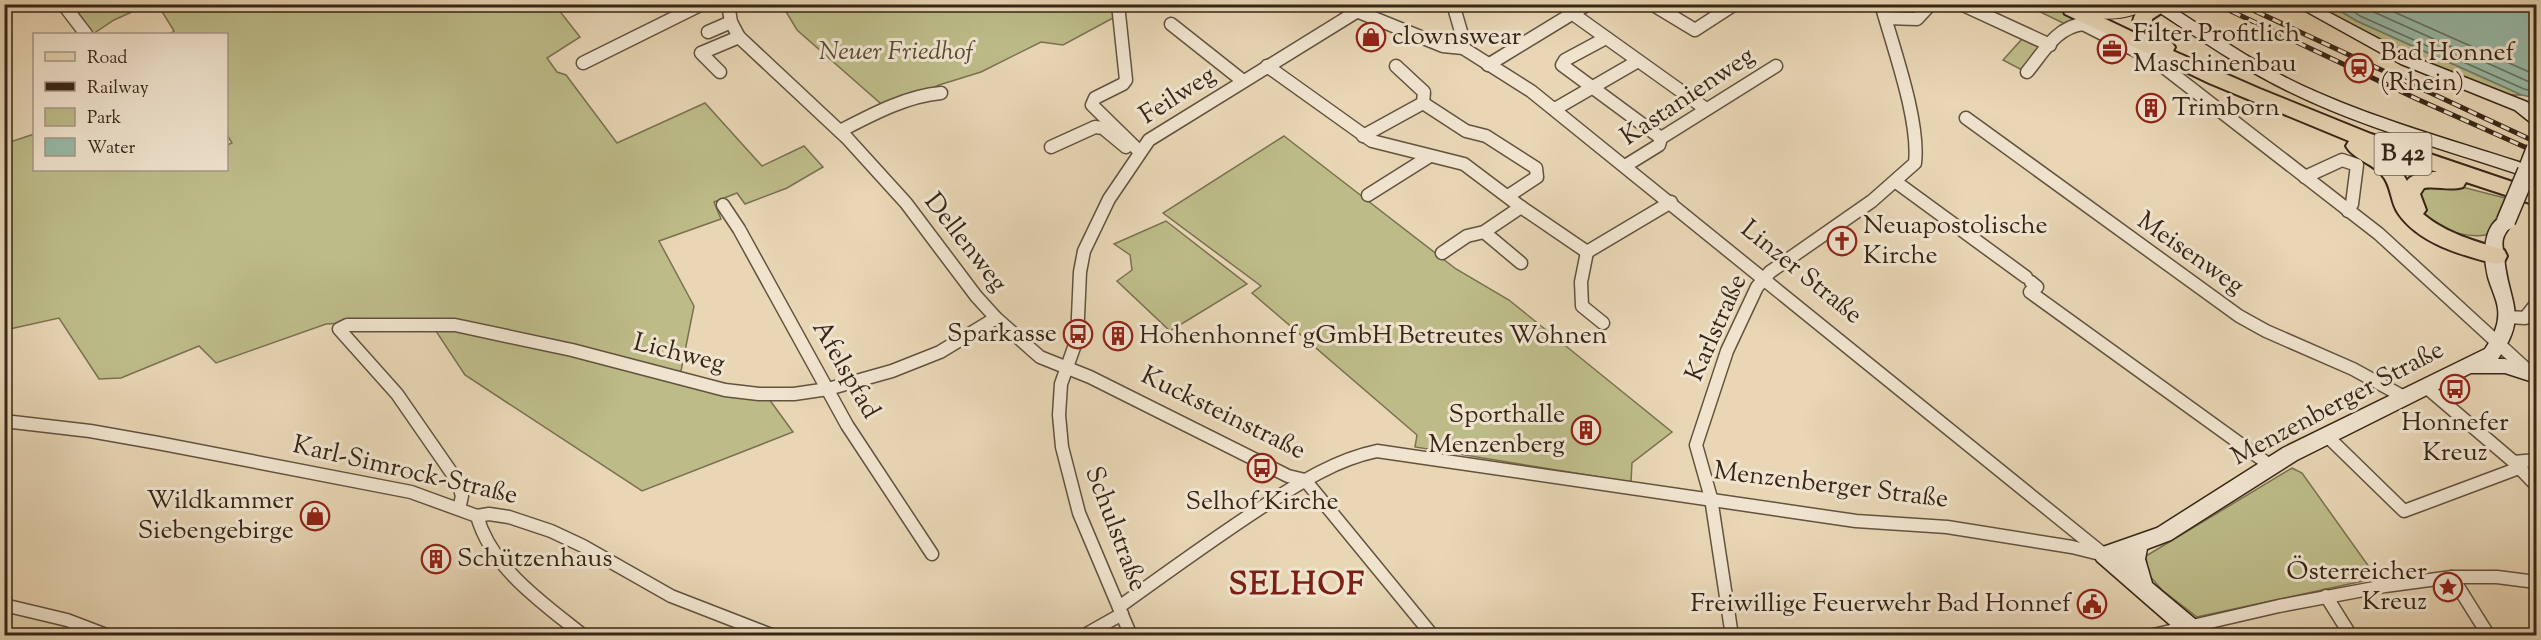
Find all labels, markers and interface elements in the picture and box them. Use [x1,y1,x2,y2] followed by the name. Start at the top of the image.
[2133,16,2300,83] place label: Filter Profitlich Maschinenbau
[1392,19,1522,56] place label: clownswear
[1355,21,1387,53] shop icon: clownswear
[33,33,228,171] legend
[2096,33,2128,65] office icon: Filter Profitlich Maschinenbau
[819,34,975,71] park label: Neuer Friedhof
[2380,35,2516,102] place label: Bad Honnef (Rhein)
[1614,38,1762,156] street label: Kastanienweg
[87,46,127,72] text: Road
[2343,52,2375,84] station icon: Bad Honnef (Rhein)
[1133,58,1223,134] street label: Feilweg
[87,76,149,102] text: Railway
[2172,90,2280,127] place label: Trimborn
[2135,92,2167,124] building icon: Trimborn
[87,106,122,132] text: Park
[2374,133,2432,175] road number: B 42
[87,136,136,162] text: Water
[914,185,1016,301] street label: Dellenweg
[2129,203,2251,305] street label: Meisenweg
[1863,208,2048,275] place label: Neuapostolische Kirche
[1732,212,1870,334] street label: Linzer Straße
[1826,225,1858,257] church icon: Neuapostolische Kirche
[1677,268,1757,388] street label: Karlstraße
[802,314,888,427] street label: Afelspfad
[947,316,1057,353] place label: Sparkasse
[1062,318,1094,350] bus stop icon: Sparkasse
[1139,318,1607,355] place label: Hohenhonnef gGmbH Betreutes Wohnen
[1102,320,1134,352] building icon: Hohenhonnef gGmbH Betreutes Wohnen
[629,325,729,383] street label: Lichweg
[2225,332,2451,476] street label: Menzenberger Straße
[1134,358,1312,470] street label: Kucksteinstraße
[2439,373,2471,405] bus stop icon: Honnefer Kreuz
[1428,397,1565,464] place label: Sporthalle Menzenberg
[2401,405,2509,472] place label: Honnefer Kreuz
[1570,414,1602,446] building icon: Sporthalle Menzenberg
[289,427,521,515] street label: Karl-Simrock-Straße
[1246,452,1278,484] bus stop icon: Selhof Kirche
[1712,453,1950,519] street label: Menzenberger Straße
[1074,461,1156,597] street label: Schulstraße
[138,483,294,550] place label: Wildkammer Siebengebirge
[1185,484,1339,521] place label: Selhof Kirche
[299,500,331,532] shop icon: Wildkammer Siebengebirge
[457,541,612,578] place label: Schützenhaus
[420,543,452,575] building icon: Schützenhaus
[2286,554,2427,621] place label: Österreicher Kreuz
[1228,563,1366,609] district label: SELHOF
[2432,571,2464,603] place icon: Österreicher Kreuz
[1691,586,2072,623] place label: Freiwillige Feuerwehr Bad Honnef
[2076,588,2108,620] public building icon: Freiwillige Feuerwehr Bad Honnef

